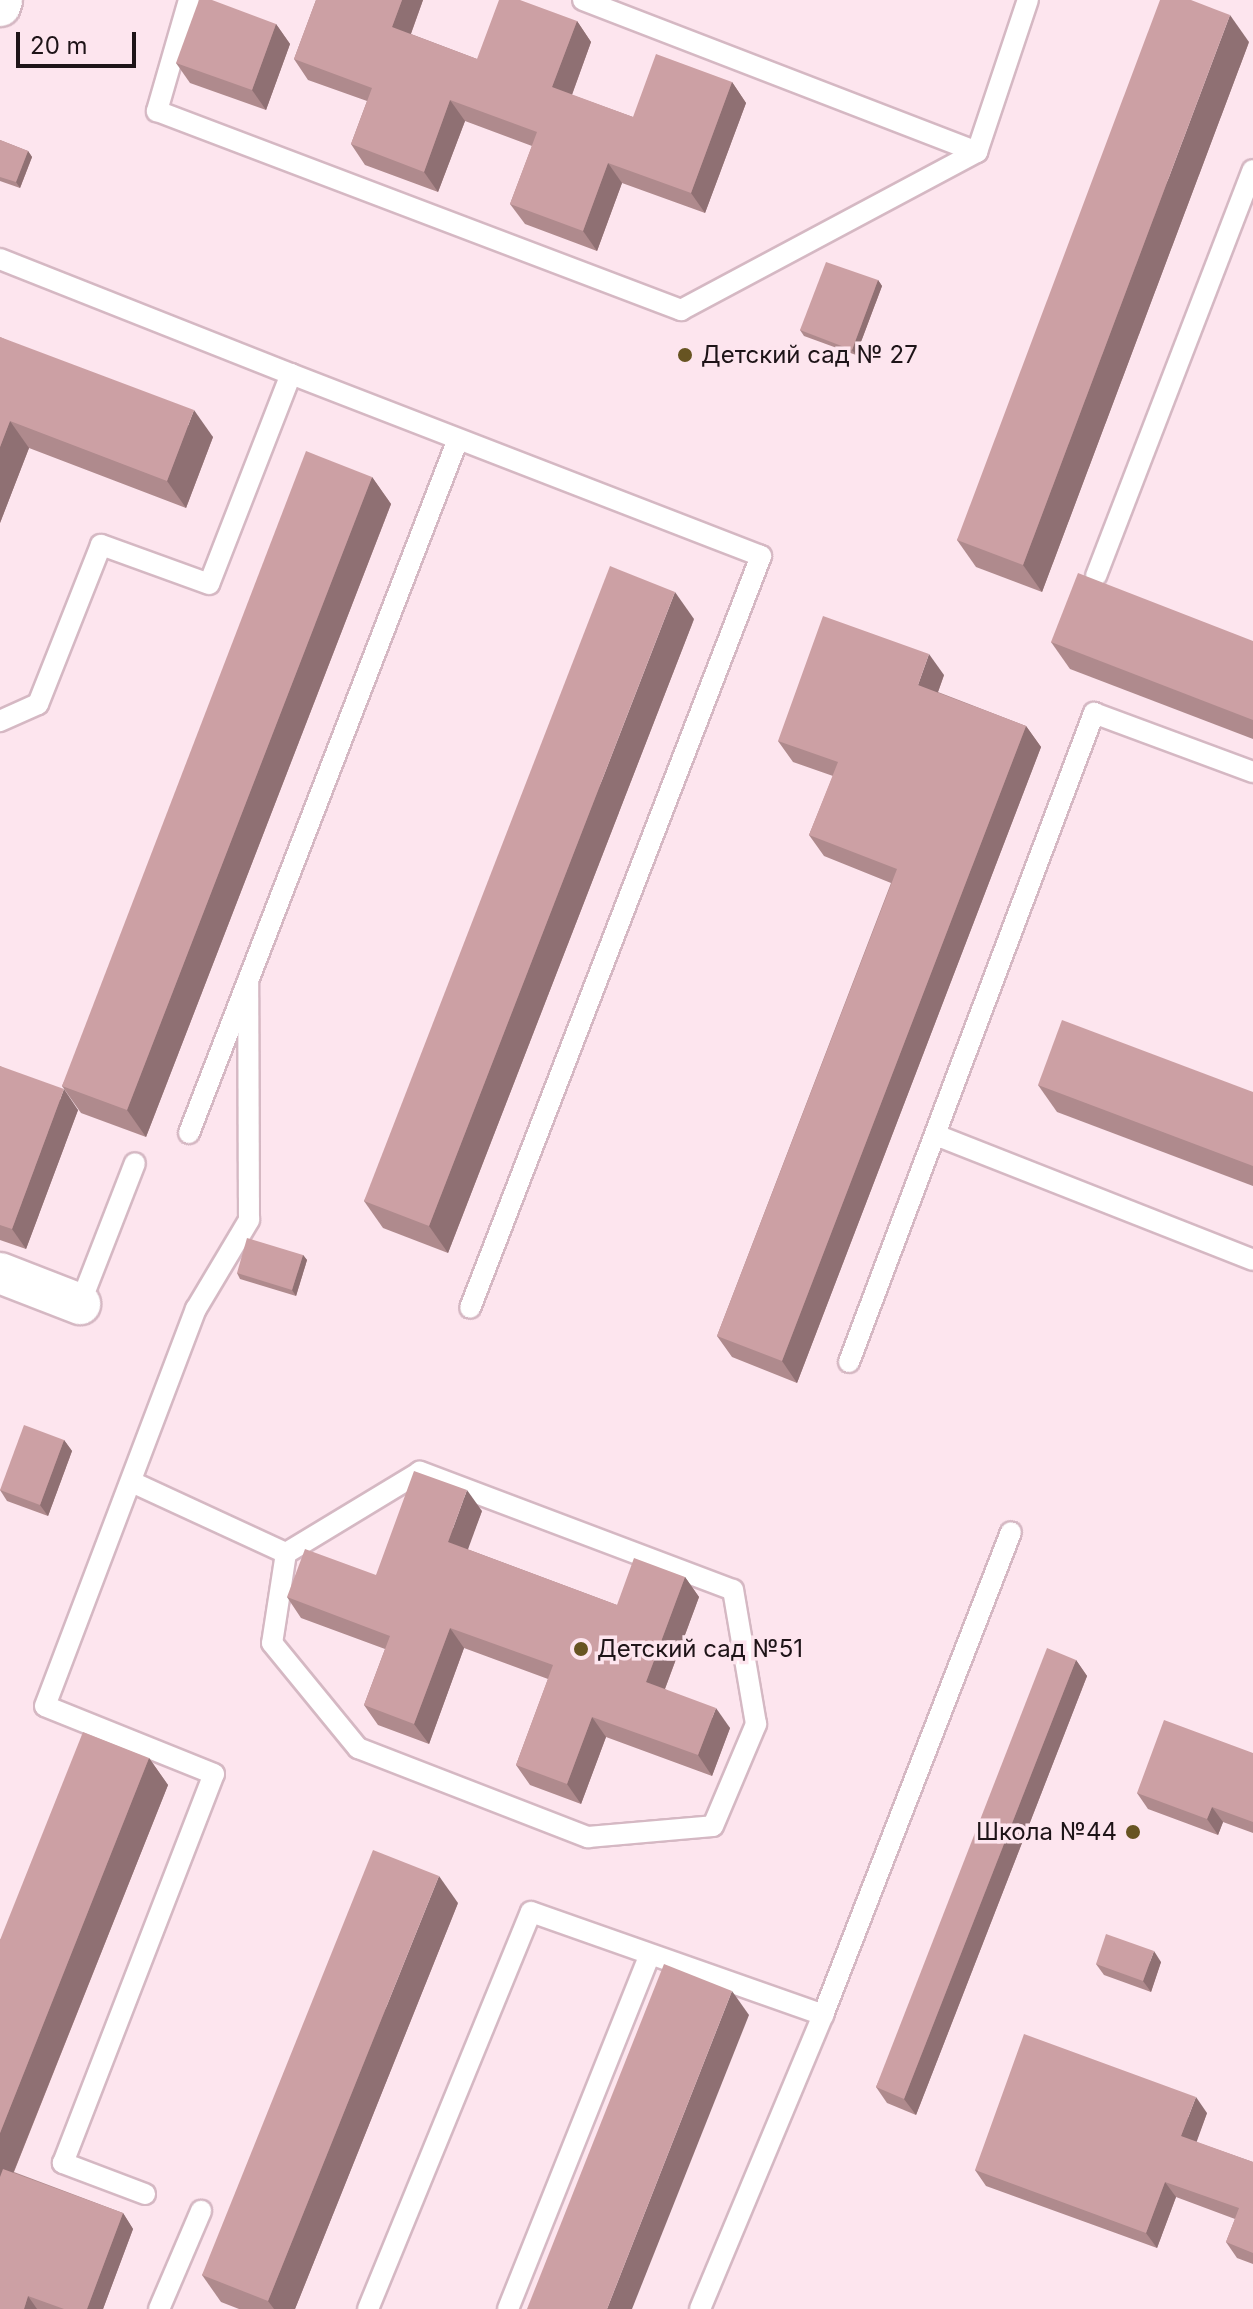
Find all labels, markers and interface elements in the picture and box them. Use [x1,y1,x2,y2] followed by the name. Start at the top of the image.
[20,16,140,66] scale bar
[30,31,88,60] text: 20 m
[701,341,918,369] place label: Детский сад № 27
[676,346,694,364] marker: Детский сад № 27
[597,1635,803,1663] place label: Детский сад №51
[572,1640,590,1658] marker: Детский сад №51
[976,1818,1117,1846] place label: Школа №44
[1124,1823,1142,1841] marker: Школа №44

